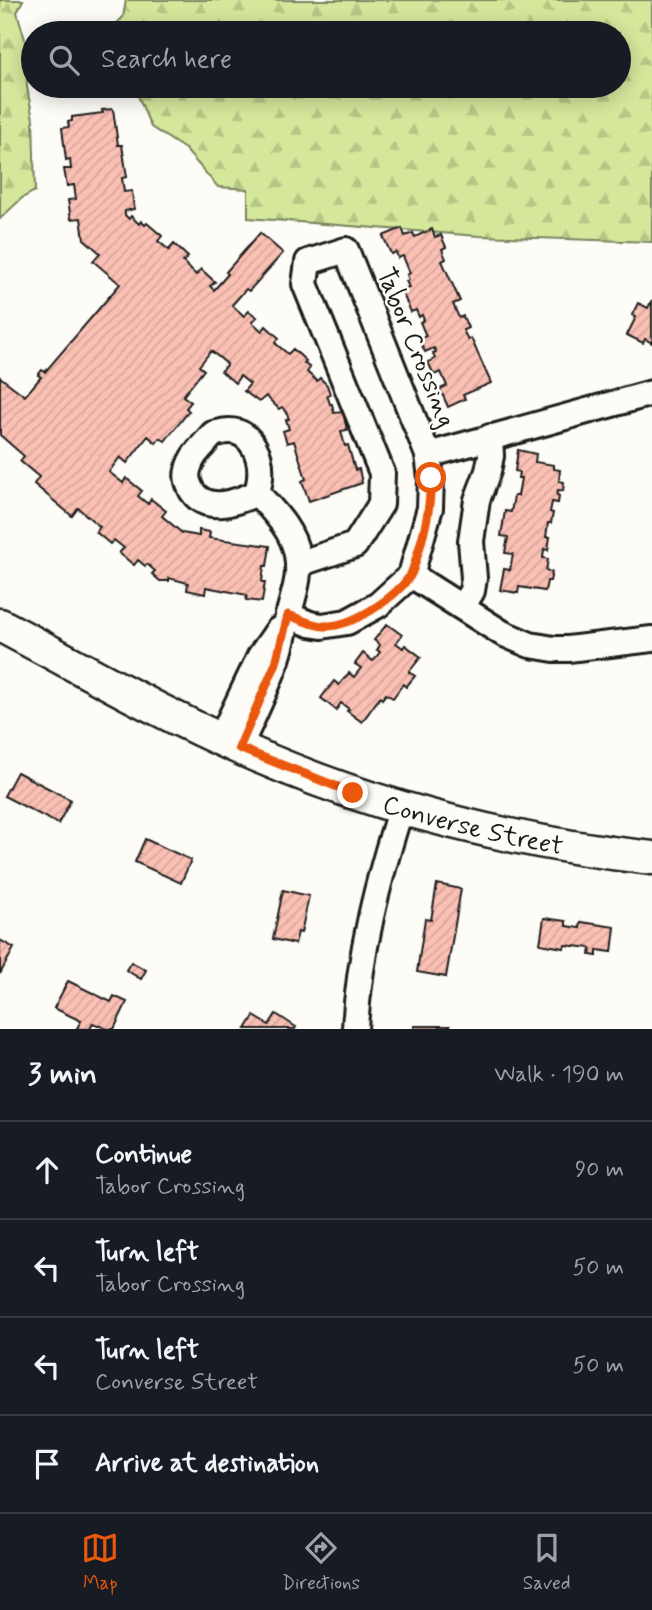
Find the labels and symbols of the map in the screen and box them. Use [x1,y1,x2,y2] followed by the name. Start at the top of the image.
[368,263,463,433] street label: Tabor Crossing
[415,462,446,493] route start
[337,777,368,808] route end
[378,788,566,864] street label: Converse Street

